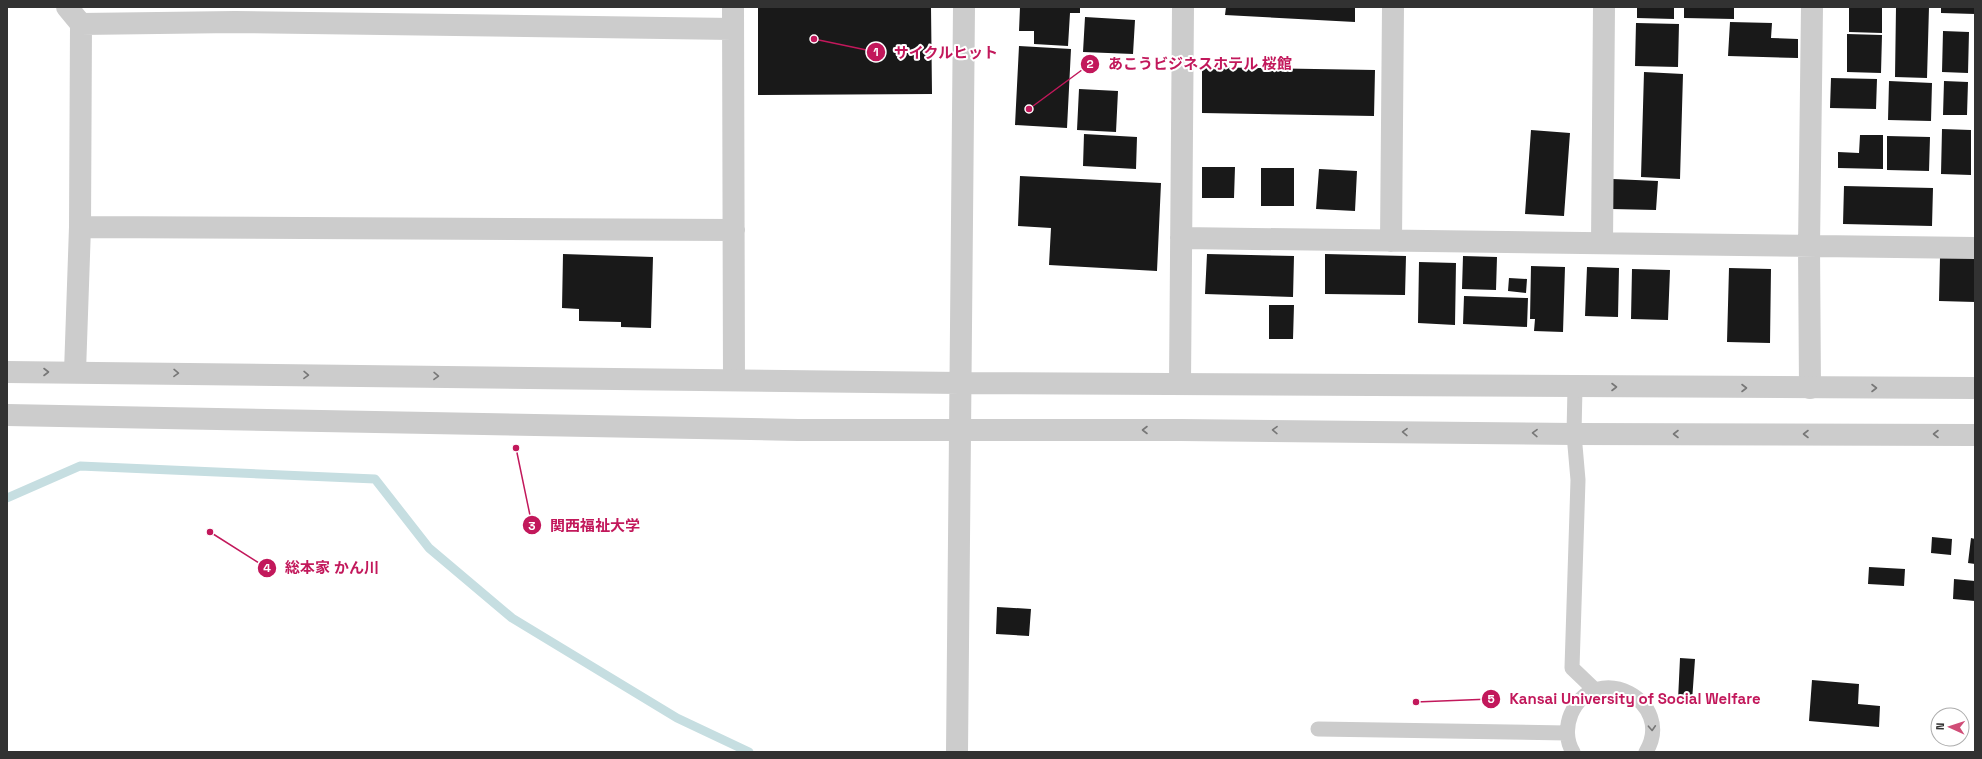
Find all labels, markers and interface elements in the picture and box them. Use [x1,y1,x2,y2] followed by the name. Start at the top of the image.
[866,39,1007,66] callout: サイクルヒット
[894,43,998,62] text: サイクルヒット
[873,44,879,60] text: 1
[1080,50,1300,77] callout: あこうビジネスホテル 桜館
[1108,54,1292,73] text: あこうビジネスホテル 桜館
[1086,56,1094,72] text: 2
[43,368,49,376] one-way arrow
[173,369,179,377] one-way arrow
[303,371,309,379] one-way arrow
[433,372,439,380] one-way arrow
[1611,383,1617,391] one-way arrow
[1741,384,1747,392] one-way arrow
[1871,384,1877,392] one-way arrow
[1142,426,1148,434] one-way arrow
[1272,426,1278,435] one-way arrow
[1402,428,1408,436] one-way arrow
[1532,429,1538,437] one-way arrow
[1673,430,1679,438] one-way arrow
[1803,430,1809,438] one-way arrow
[1933,430,1939,438] one-way arrow
[522,512,648,539] callout: 関西福祉大学
[550,516,640,535] text: 関西福祉大学
[528,518,536,534] text: 3
[257,554,387,581] callout: 総本家 かん川
[285,558,379,577] text: 総本家 かん川
[263,560,271,576] text: 4
[1481,685,1769,712] callout: Kansai University of Social Welfare
[1509,689,1761,708] text: Kansai University of Social Welfare
[1487,691,1495,707] text: 5
[1930,707,1970,747] north arrow
[1933,722,1947,731] text: N
[1647,725,1656,731] one-way arrow

